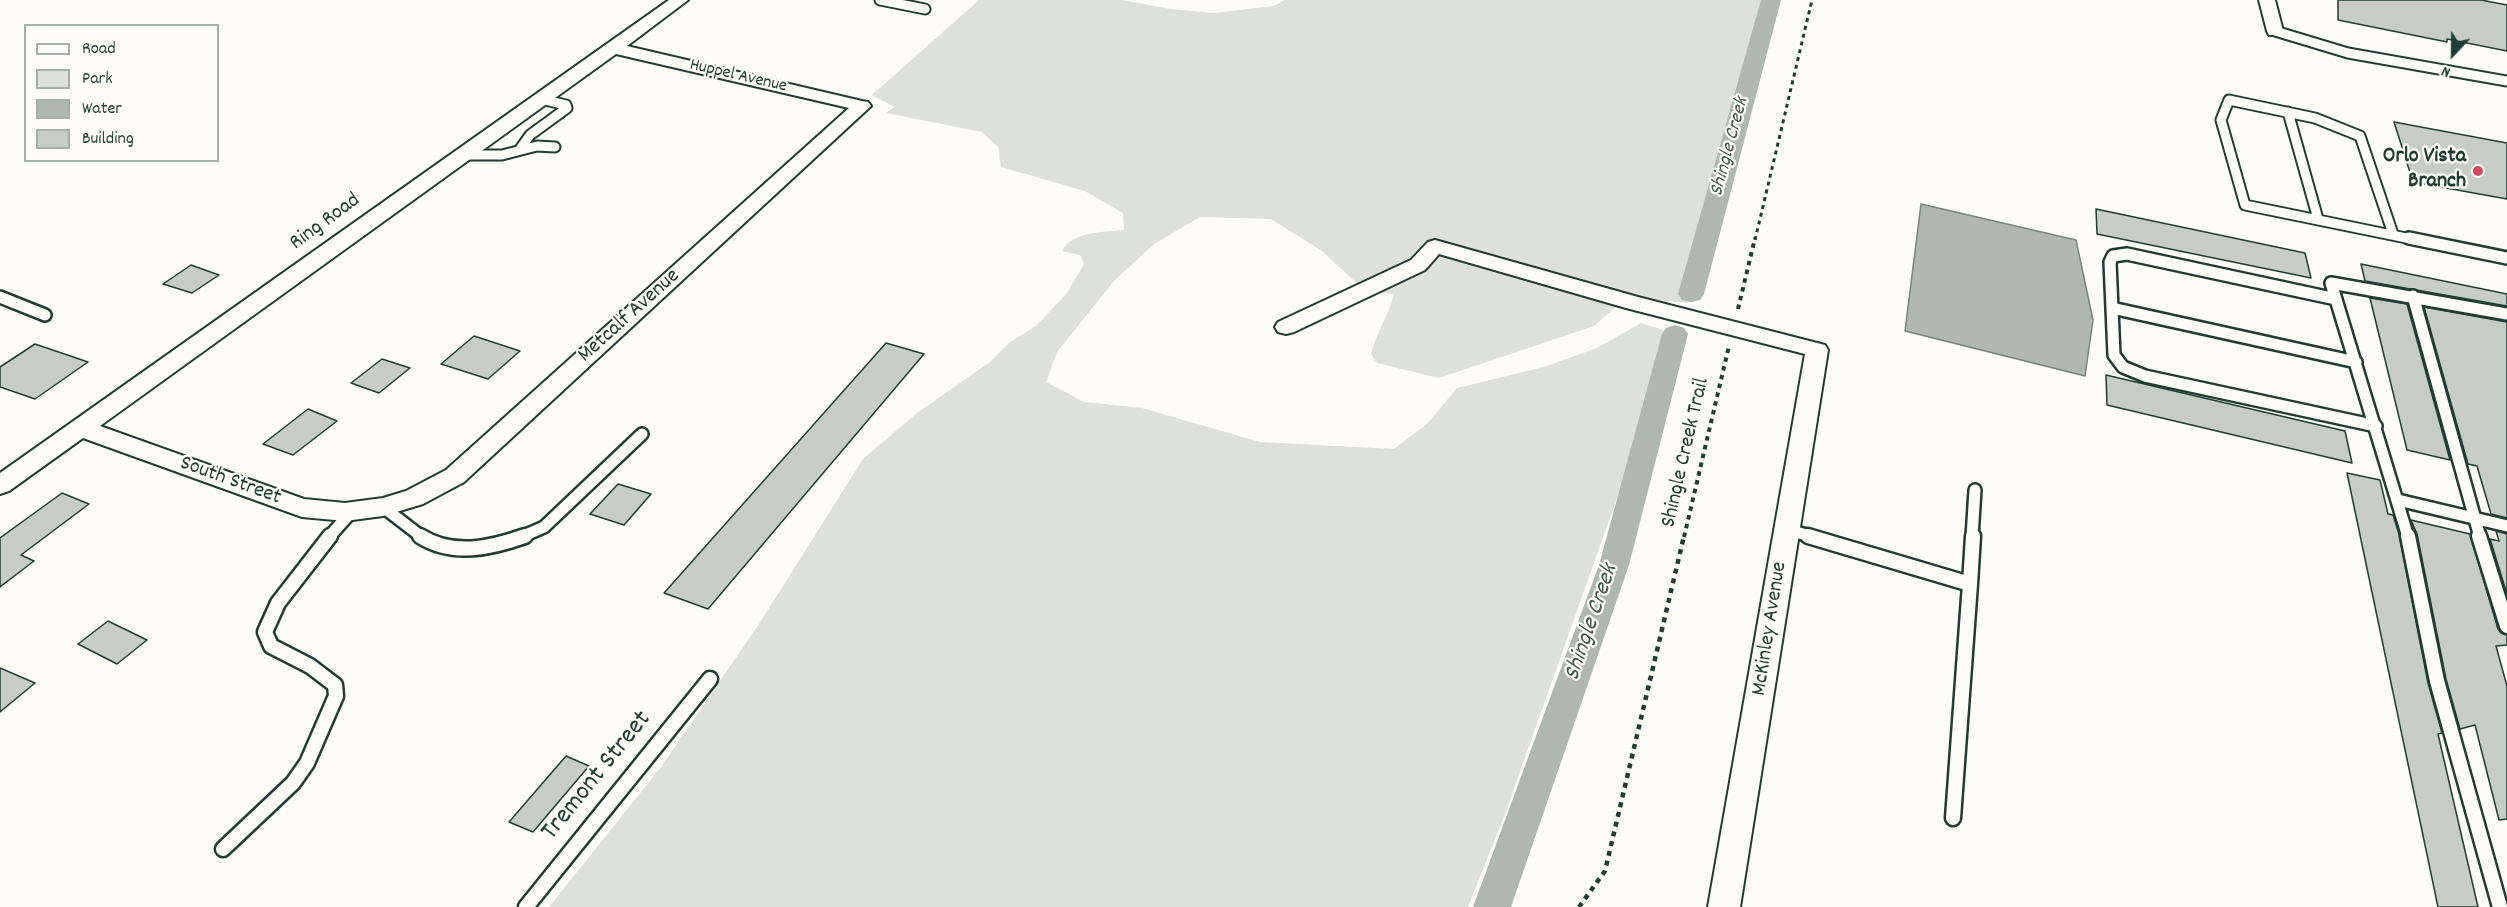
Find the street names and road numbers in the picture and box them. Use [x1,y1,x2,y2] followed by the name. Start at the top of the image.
[687,55,789,99] street label: Huppel Avenue
[286,189,366,257] street label: Ring Road
[574,264,686,370] street label: Metcalf Avenue
[1657,376,1717,530] street label: Shingle Creek Trail
[176,452,284,512] street label: South Street
[1747,560,1795,698] street label: McKinley Avenue
[536,706,660,848] street label: Tremont Street

